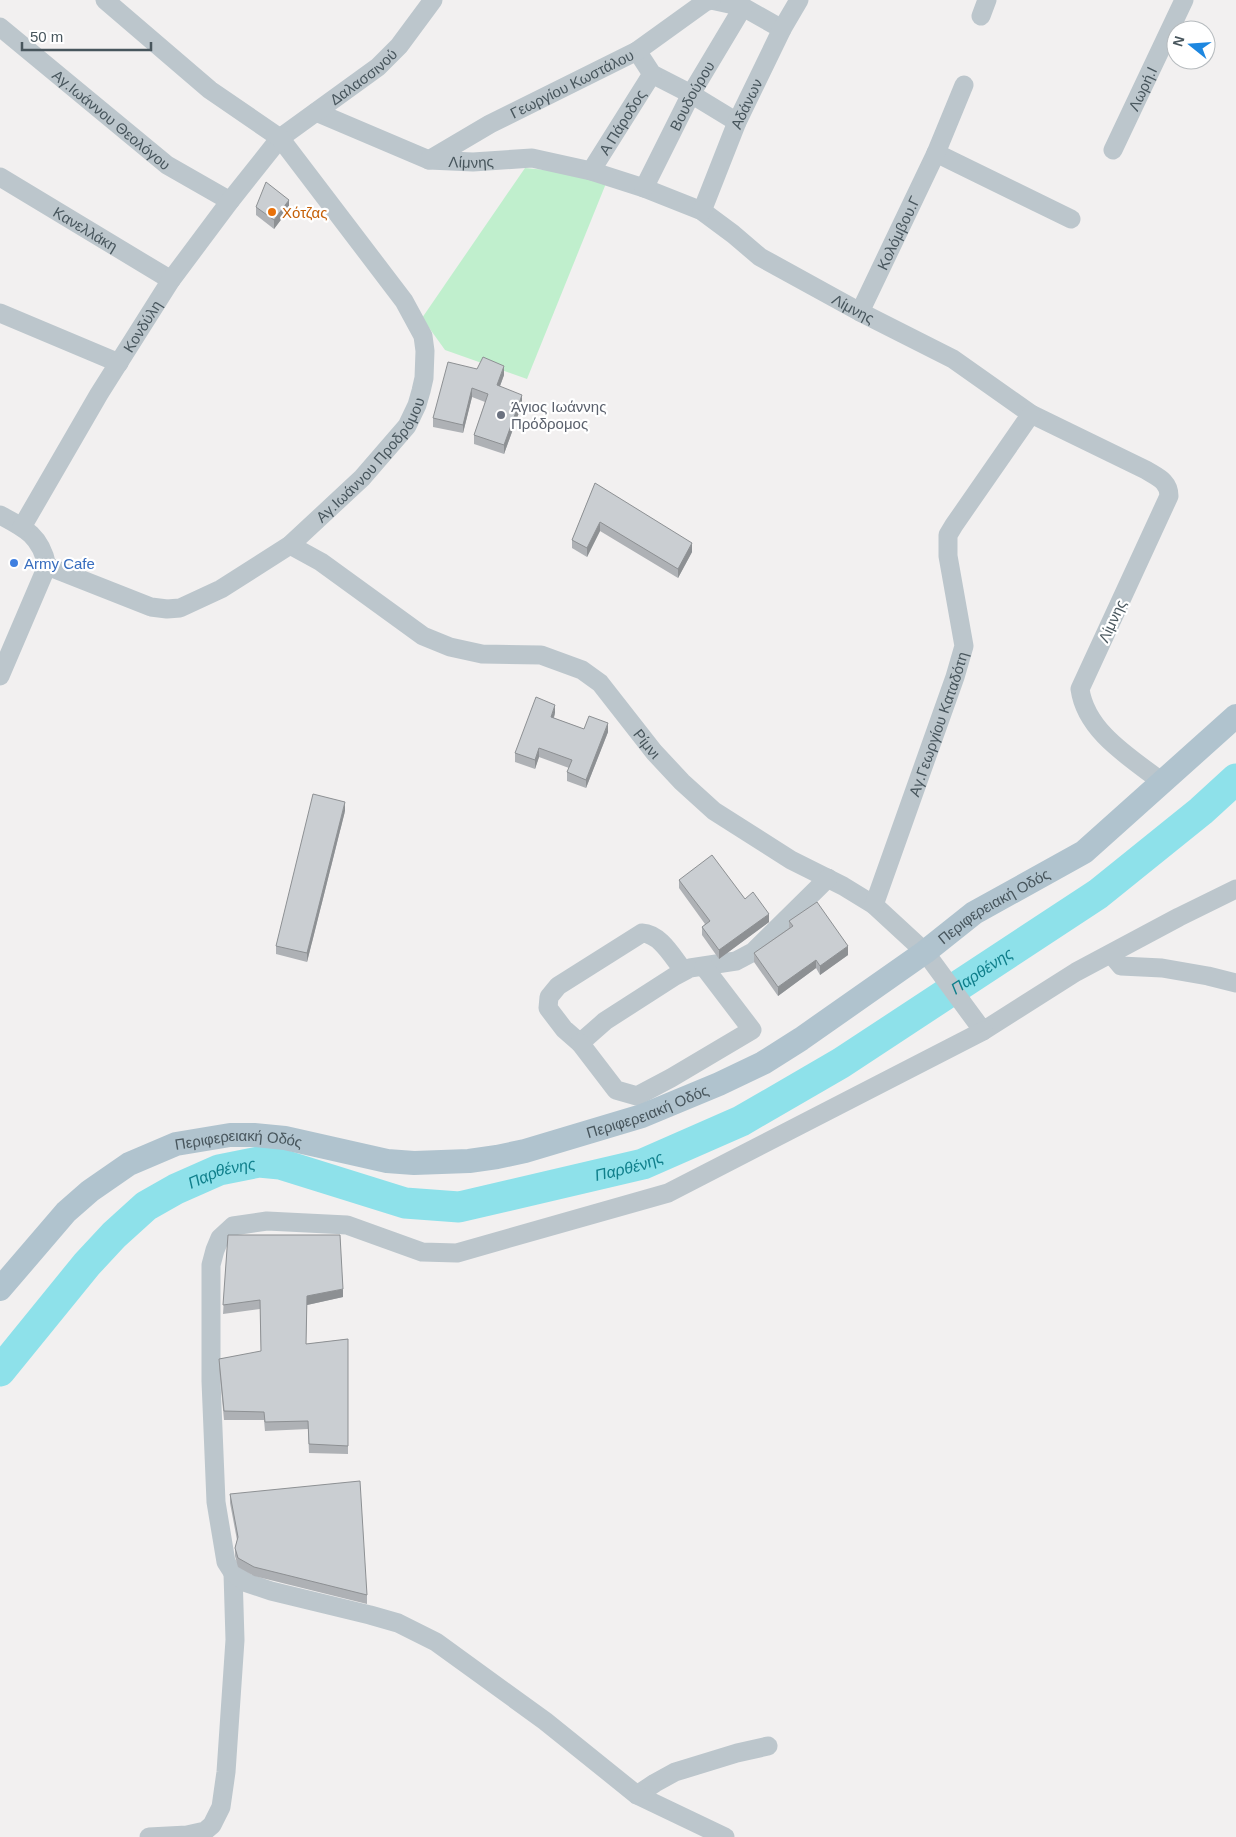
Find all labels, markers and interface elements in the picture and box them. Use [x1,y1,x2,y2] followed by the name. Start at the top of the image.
[22,20,151,52] scale bar
[1166,20,1216,70] north arrow
[30,28,63,45] text: 50 m
[1169,34,1188,48] text: N
[326,45,400,108] street label: Δαλασσινού
[507,46,636,121] street label: Γεωργίου Κωστάλου
[666,58,717,133] street label: Βουδούρου
[1124,64,1160,113] street label: Λωρή.Ι
[49,66,174,173] street label: Αγ.Ιωάννου Θεολόγου
[727,76,765,131] street label: Αδάνων
[595,86,649,158] street label: Α Πάροδος
[448,152,494,171] street label: Λίμνης
[873,193,923,272] street label: Κολόμβου.Γ
[50,203,121,254] street label: Κανελλάκη
[282,204,327,221] place label: Χότζας
[266,206,278,218] marker: Χότζας
[829,290,877,326] street label: Λίμνης
[119,297,165,355] street label: Κονδύλη
[312,395,427,525] street label: Αγ.Ιωάννου Προδρόμου
[511,398,606,432] place label: Άγιος Ιωάννης Πρόδρομος
[495,409,507,421] marker: Άγιος Ιωάννης Πρόδρομος
[24,555,95,572] place label: Army Cafe
[8,557,20,569] marker: Army Cafe
[1095,597,1129,645] street label: Λίμνης
[905,650,970,798] street label: Αγ.Γεωργίου Καταδότη
[631,725,664,762] street label: Ρίμνι
[934,864,1052,947] street label: Περιφερειακή Οδός
[948,944,1016,997] water label: Παρθένης
[584,1081,711,1141] street label: Περιφερειακή Οδός
[173,1127,304,1153] street label: Περιφερειακή Οδός
[593,1148,666,1183] water label: Παρθένης
[185,1154,257,1191] water label: Παρθένης

